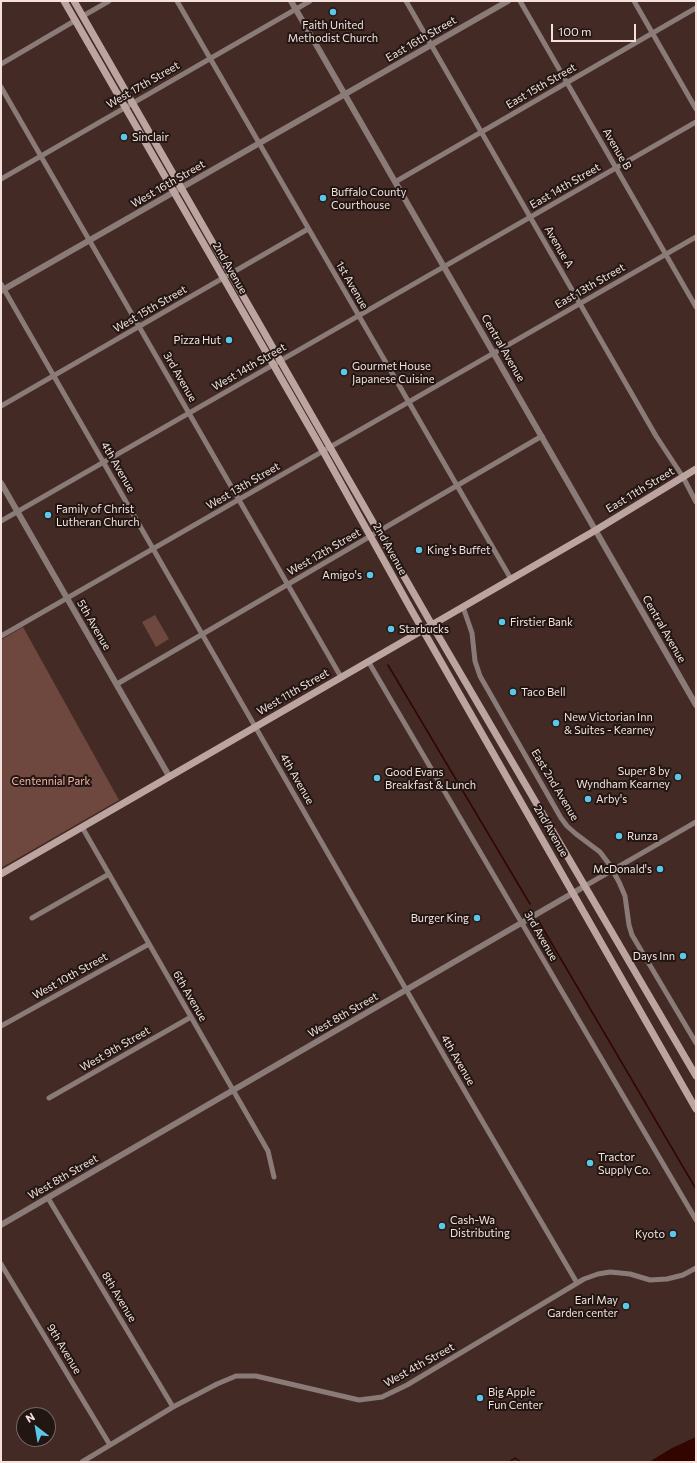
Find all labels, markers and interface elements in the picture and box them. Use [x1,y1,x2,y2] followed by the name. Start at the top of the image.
[328,7,338,17] marker: Faith United Methodist Church
[383,13,459,65] street label: East 16th Street
[553,16,638,42] scale bar
[288,18,378,44] place label: Faith United Methodist Church
[558,24,592,38] text: 100 m
[104,59,182,111] street label: West 17th Street
[504,61,578,111] street label: East 15th Street
[600,126,634,172] street label: Avenue B
[132,130,169,144] place label: Sinclair
[119,132,129,142] marker: Sinclair
[129,157,207,211] street label: West 16th Street
[527,160,603,212] street label: East 14th Street
[331,185,407,211] place label: Buffalo County Courthouse
[318,193,328,203] marker: Buffalo County Courthouse
[542,224,576,270] street label: Avenue A
[210,240,250,296] street label: 2nd Avenue
[333,259,371,311] street label: 1st Avenue
[553,261,627,311] street label: East 13th Street
[111,283,189,335] street label: West 15th Street
[478,312,528,384] street label: Central Avenue
[174,333,221,347] place label: Pizza Hut
[224,335,234,345] marker: Pizza Hut
[210,340,288,394] street label: West 14th Street
[160,350,200,404] street label: 3rd Avenue
[352,359,435,385] place label: Gourmet House Japanese Cuisine
[339,367,349,377] marker: Gourmet House Japanese Cuisine
[98,439,138,495] street label: 4th Avenue
[204,460,282,512] street label: West 13th Street
[603,464,677,516] street label: East 11th Street
[56,502,139,528] place label: Family of Christ Lutheran Church
[43,510,53,520] marker: Family of Christ Lutheran Church
[370,521,410,577] street label: 2nd Avenue
[285,526,363,578] street label: West 12th Street
[427,543,490,557] place label: King's Buffet
[414,545,424,555] marker: King's Buffet
[322,568,362,582] place label: Amigo's
[365,570,375,580] marker: Amigo's
[639,593,689,665] street label: Central Avenue
[74,597,114,653] street label: 5th Avenue
[510,615,573,629] place label: Firstier Bank
[497,617,507,627] marker: Firstier Bank
[399,622,449,636] place label: Starbucks
[386,624,396,634] marker: Starbucks
[255,666,331,718] street label: West 11th Street
[521,685,565,699] place label: Taco Bell
[508,687,518,697] marker: Taco Bell
[564,710,654,736] place label: New Victorian Inn & Suites - Kearney
[551,718,561,728] marker: New Victorian Inn & Suites - Kearney
[528,747,582,823] street label: East 2nd Avenue
[277,751,317,807] street label: 4th Avenue
[576,764,670,790] place label: Super 8 by Wyndham Kearney
[385,765,476,791] place label: Good Evans Breakfast & Lunch
[673,772,683,782] marker: Super 8 by Wyndham Kearney
[372,773,382,783] marker: Good Evans Breakfast & Lunch
[12,774,90,788] park label: Centennial Park
[596,792,627,806] place label: Arby's
[583,794,593,804] marker: Arby's
[531,803,571,859] street label: 2nd Avenue
[627,829,658,843] place label: Runza
[614,831,624,841] marker: Runza
[593,862,652,876] place label: McDonald's
[655,864,665,874] marker: McDonald's
[521,909,561,963] street label: 3rd Avenue
[411,911,469,925] place label: Burger King
[472,913,482,923] marker: Burger King
[633,949,675,963] place label: Days Inn
[30,950,110,1002] street label: West 10th Street
[678,951,688,961] marker: Days Inn
[170,968,210,1024] street label: 6th Avenue
[306,990,380,1040] street label: West 8th Street
[78,1024,152,1074] street label: West 9th Street
[438,1032,478,1088] street label: 4th Avenue
[598,1150,651,1176] place label: Tractor Supply Co.
[26,1152,100,1202] street label: West 8th Street
[585,1158,595,1168] marker: Tractor Supply Co.
[450,1213,510,1239] place label: Cash-Wa Distributing
[437,1221,447,1231] marker: Cash-Wa Distributing
[635,1227,665,1241] place label: Kyoto
[668,1229,678,1239] marker: Kyoto
[99,1269,139,1325] street label: 8th Avenue
[547,1293,618,1319] place label: Earl May Garden center
[621,1301,631,1311] marker: Earl May Garden center
[44,1321,84,1377] street label: 9th Avenue
[381,1340,457,1390] street label: West 4th Street
[488,1385,543,1411] place label: Big Apple Fun Center
[475,1393,485,1403] marker: Big Apple Fun Center
[16,1407,56,1447] north arrow
[23,1409,37,1425] text: N

